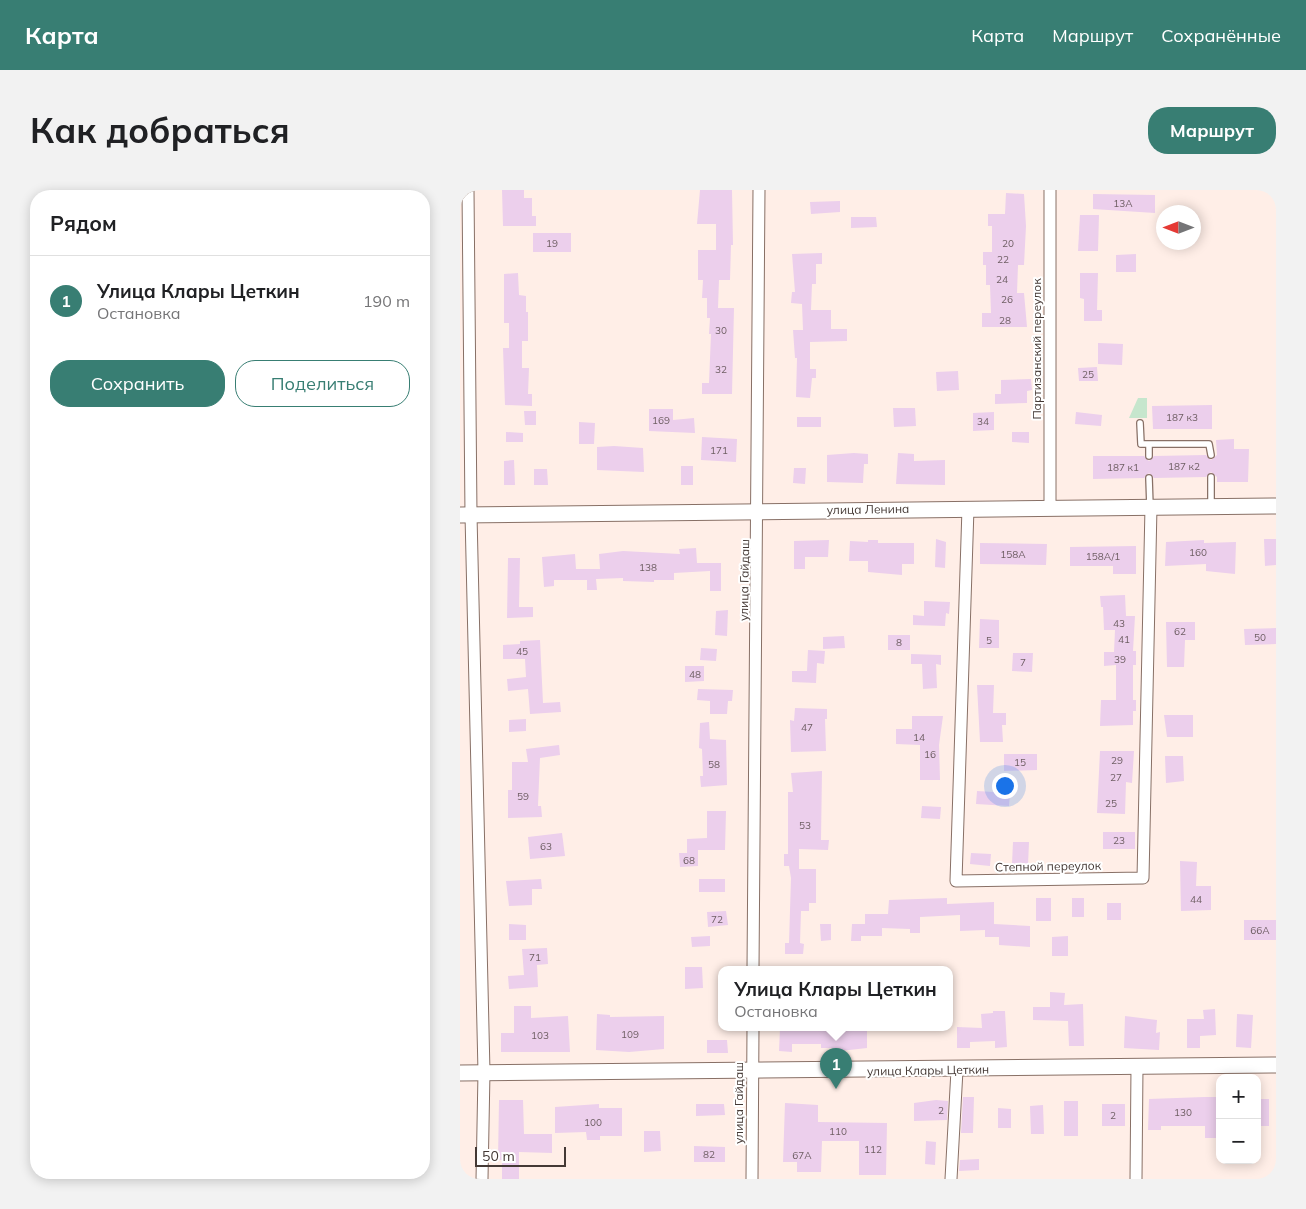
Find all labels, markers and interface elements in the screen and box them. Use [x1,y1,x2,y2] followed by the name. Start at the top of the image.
[25,20,99,50] text: Карта
[971,24,1024,47] text: Карта
[1052,24,1133,47] text: Маршрут
[1161,24,1281,47] text: Сохранённые
[1148,107,1276,154] button: Маршрут
[30,108,290,152] text: Как добраться
[1113,197,1133,210] house number: 13А
[1156,205,1201,250] north arrow
[50,210,117,236] text: Рядом
[546,237,558,250] house number: 19
[1002,237,1014,250] house number: 20
[997,253,1009,266] house number: 22
[996,273,1008,286] house number: 24
[1029,278,1044,420] street label: Партизанский переулок
[97,279,300,303] text: Улица Клары Цеткин
[61,291,71,311] text: 1
[363,291,410,311] text: 190 m
[1001,293,1013,306] house number: 26
[97,303,181,323] text: Остановка
[999,314,1011,327] house number: 28
[715,324,727,337] house number: 30
[50,360,225,407] button: Сохранить
[235,360,410,407] button: Поделиться
[715,363,727,376] house number: 32
[1082,368,1094,381] house number: 25
[1166,411,1198,424] house number: 187 к3
[652,414,670,427] house number: 169
[977,415,989,428] house number: 34
[710,444,728,457] house number: 171
[1168,460,1200,473] house number: 187 к2
[1107,461,1139,474] house number: 187 к1
[827,501,909,517] street label: улица Ленина
[736,539,752,621] street label: улица Гайдаш
[1189,546,1207,559] house number: 160
[1000,548,1026,561] house number: 158А
[1086,550,1120,563] house number: 158А/1
[639,561,657,574] house number: 138
[1113,617,1125,630] house number: 43
[1174,625,1186,638] house number: 62
[1254,631,1266,644] house number: 50
[1118,633,1130,646] house number: 41
[986,634,992,647] house number: 5
[896,636,902,649] house number: 8
[516,645,528,658] house number: 45
[1114,653,1126,666] house number: 39
[1020,656,1026,669] house number: 7
[689,668,701,681] house number: 48
[801,721,813,734] house number: 47
[913,731,925,744] house number: 14
[924,748,936,761] house number: 16
[1111,754,1123,767] house number: 29
[1014,756,1026,769] house number: 15
[708,758,720,771] house number: 58
[1110,771,1122,784] house number: 27
[992,773,1018,799] your location
[517,790,529,803] house number: 59
[1105,797,1117,810] house number: 25
[799,819,811,832] house number: 53
[1113,834,1125,847] house number: 23
[540,840,552,853] house number: 63
[683,854,695,867] house number: 68
[995,858,1102,874] street label: Степной переулок
[1190,893,1202,906] house number: 44
[711,913,723,926] house number: 72
[1250,924,1270,937] house number: 66А
[529,951,541,964] house number: 71
[718,966,953,1031] popup
[734,977,937,1001] text: Улица Клары Цеткин
[734,1001,818,1021] text: Остановка
[621,1028,639,1041] house number: 109
[531,1029,549,1042] house number: 103
[820,1048,852,1089] pin: 1
[867,1061,989,1079] street label: улица Клары Цеткин
[731,1062,746,1144] street label: улица Гайдаш
[1216,1074,1261,1164] map controls
[1216,1074,1261,1119] button: +
[938,1104,944,1117] house number: 2
[1174,1106,1192,1119] house number: 130
[1110,1109,1116,1122] house number: 2
[584,1116,602,1129] house number: 100
[1216,1119,1261,1164] button: −
[829,1125,847,1138] house number: 110
[864,1143,882,1156] house number: 112
[475,1144,566,1167] scale bar
[482,1147,515,1165] text: 50 m
[703,1148,715,1161] house number: 82
[792,1149,812,1162] house number: 67А

